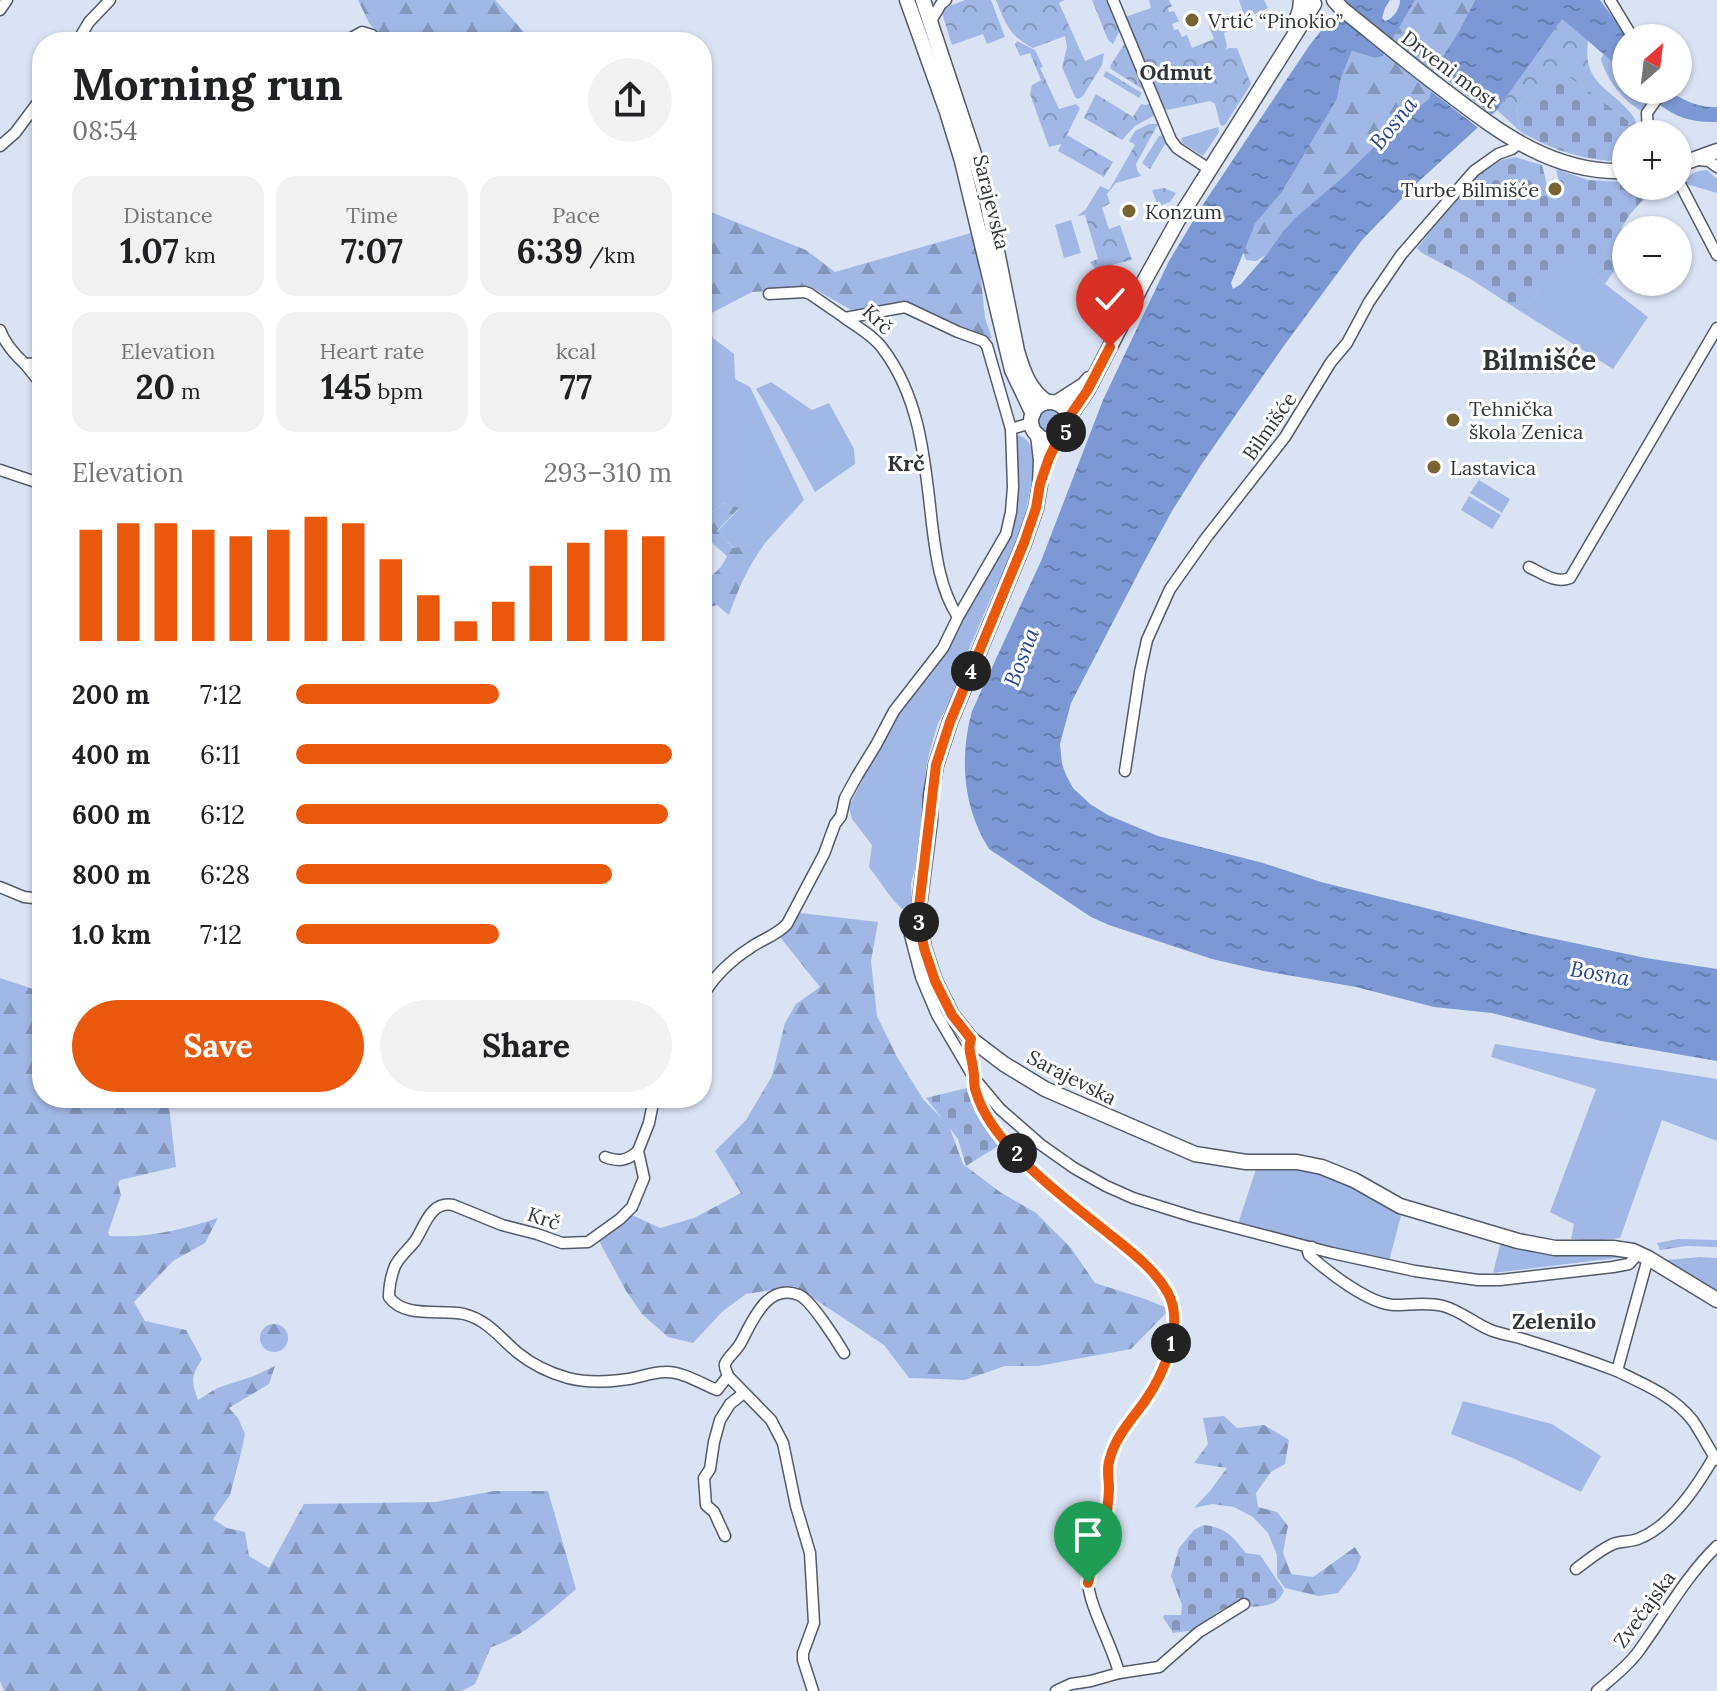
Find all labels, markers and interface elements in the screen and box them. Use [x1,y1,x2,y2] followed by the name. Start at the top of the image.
[1207,8,1343,33] place label: Vrtić “Pinokio”
[1183,11,1201,29] marker: Vrtić “Pinokio”
[1612,24,1692,104] north arrow
[1612,24,1692,296] map controls
[1397,25,1503,113] street label: Drveni most
[72,56,343,112] text: Morning run
[588,58,672,142] button: share
[1140,58,1213,86] district label: Odmut
[1363,90,1423,155] water label: Bosna
[72,114,138,147] text: 08:54
[1612,120,1692,200] button: +
[968,152,1016,252] street label: Sarajevska
[1401,177,1539,202] place label: Turbe Bilmišće
[1546,180,1564,198] marker: Turbe Bilmišće
[1145,199,1222,224] place label: Konzum
[123,201,213,229] text: Distance
[346,201,398,229] text: Time
[552,201,600,229] text: Pace
[1120,202,1138,220] marker: Konzum
[1612,216,1692,296] button: −
[120,229,179,272] text: 1.07
[341,229,403,272] text: 7:07
[516,229,583,272] text: 6:39
[179,241,216,269] text: km
[583,241,636,269] text: /km
[1076,265,1144,347] pin
[1088,277,1132,321] icon: check
[857,299,899,339] street label: Krč
[121,337,215,365] text: Elevation
[320,337,424,365] text: Heart rate
[556,337,596,365] text: kcal
[1482,342,1596,378] district label: Bilmišće
[135,365,175,408] text: 20
[321,365,372,408] text: 145
[560,365,592,408] text: 77
[175,377,201,405] text: m
[372,377,423,405] text: bpm
[1237,387,1302,465] street label: Bilmišće
[1469,396,1583,444] place label: Tehnička škola Zenica
[1444,411,1462,429] marker: Tehnička škola Zenica
[1046,412,1086,452] pin: 5
[1060,418,1072,446] text: 5
[887,449,925,477] district label: Krč
[1450,455,1536,480] place label: Lastavica
[72,456,184,489] text: Elevation
[544,456,672,489] text: 293–310 m
[1425,458,1443,476] marker: Lastavica
[997,623,1045,690] water label: Bosna
[951,651,991,691] pin: 4
[965,657,977,685] text: 4
[72,678,150,711] text: 200 m
[200,678,242,711] text: 7:12
[72,738,150,771] text: 400 m
[200,738,240,771] text: 6:11
[72,798,151,831] text: 600 m
[200,798,245,831] text: 6:12
[72,858,151,891] text: 800 m
[200,858,250,891] text: 6:28
[899,902,939,942] pin: 3
[913,908,925,936] text: 3
[72,918,151,951] text: 1.0 km
[200,918,242,951] text: 7:12
[1568,954,1633,992] water label: Bosna
[72,1000,364,1092] button: Save
[380,1000,672,1092] button: Share
[1023,1044,1121,1110] street label: Sarajevska
[997,1133,1037,1173] pin: 2
[1011,1139,1023,1167] text: 2
[525,1201,563,1235] street label: Krč
[1512,1307,1596,1335] district label: Zelenilo
[1151,1323,1191,1363] pin: 1
[1167,1329,1175,1357] text: 1
[1054,1501,1122,1583] pin
[1066,1513,1110,1557] icon: arrive
[1608,1566,1680,1652] street label: Zvečajska

